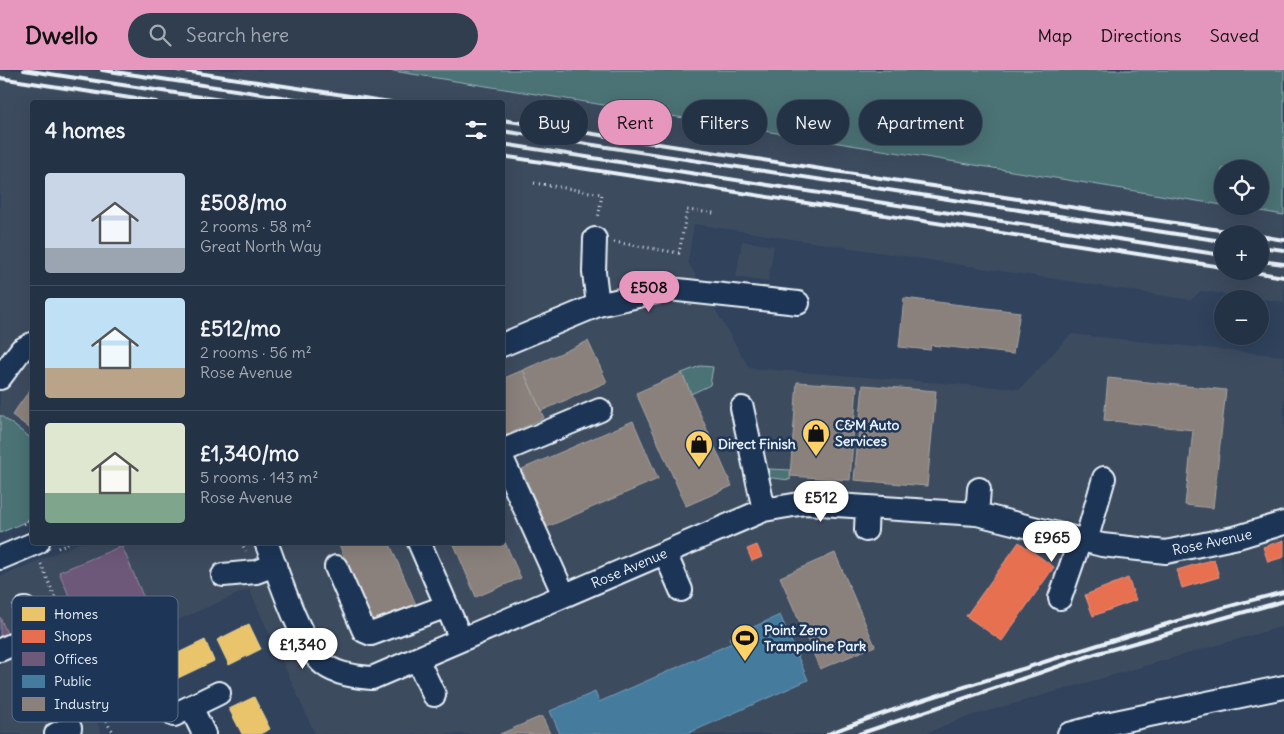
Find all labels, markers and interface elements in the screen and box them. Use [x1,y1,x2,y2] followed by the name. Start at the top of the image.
[128,13,478,58] search box
[25,20,98,50] text: Dwello
[146,21,174,49] icon: search
[186,23,289,47] text: Search here
[1037,24,1072,47] text: Map
[1100,24,1182,47] text: Directions
[1210,24,1259,47] text: Saved
[520,100,588,145] chip: Buy
[598,100,672,145] chip: Rent
[682,100,767,145] chip: Filters
[777,100,849,145] chip: New
[859,100,982,145] chip: Apartment
[462,116,490,144] icon: filters
[45,117,125,144] text: 4 homes
[1214,160,1269,345] map controls
[1214,160,1269,215] button: locate
[200,189,287,216] text: £508/mo
[85,193,145,253] icon: home
[200,216,312,236] text: 2 rooms · 58 m²
[1214,225,1269,280] button: +
[200,236,322,256] text: Great North Way
[619,270,679,313] pin: £508
[630,277,668,297] text: £508
[1214,290,1269,345] button: −
[200,315,281,342] text: £512/mo
[85,318,145,378] icon: home
[200,342,312,362] text: 2 rooms · 56 m²
[200,362,292,382] text: Rose Avenue
[835,416,900,450] place label: C&M Auto Services
[801,418,831,457] shop icon: C&M Auto Services
[684,429,714,468] shop icon: Direct Finish
[718,435,796,453] place label: Direct Finish
[200,440,299,467] text: £1,340/mo
[85,443,145,503] icon: home
[200,467,318,487] text: 5 rooms · 143 m²
[791,480,851,523] pin: £512
[200,487,292,507] text: Rose Avenue
[805,487,837,507] text: £512
[1022,520,1082,563] pin: £965
[1171,525,1253,559] street label: Rose Avenue
[1034,527,1070,547] text: £965
[588,544,670,592] street label: Rose Avenue
[12,596,178,722] legend
[54,605,98,623] text: Homes
[764,621,866,655] place label: Point Zero Trampoline Park
[730,623,760,662] sports icon: Point Zero Trampoline Park
[54,627,92,645] text: Shops
[262,628,344,670] pin: £1,340
[280,634,326,654] text: £1,340
[54,650,98,668] text: Offices
[54,672,92,690] text: Public
[54,695,109,713] text: Industry

